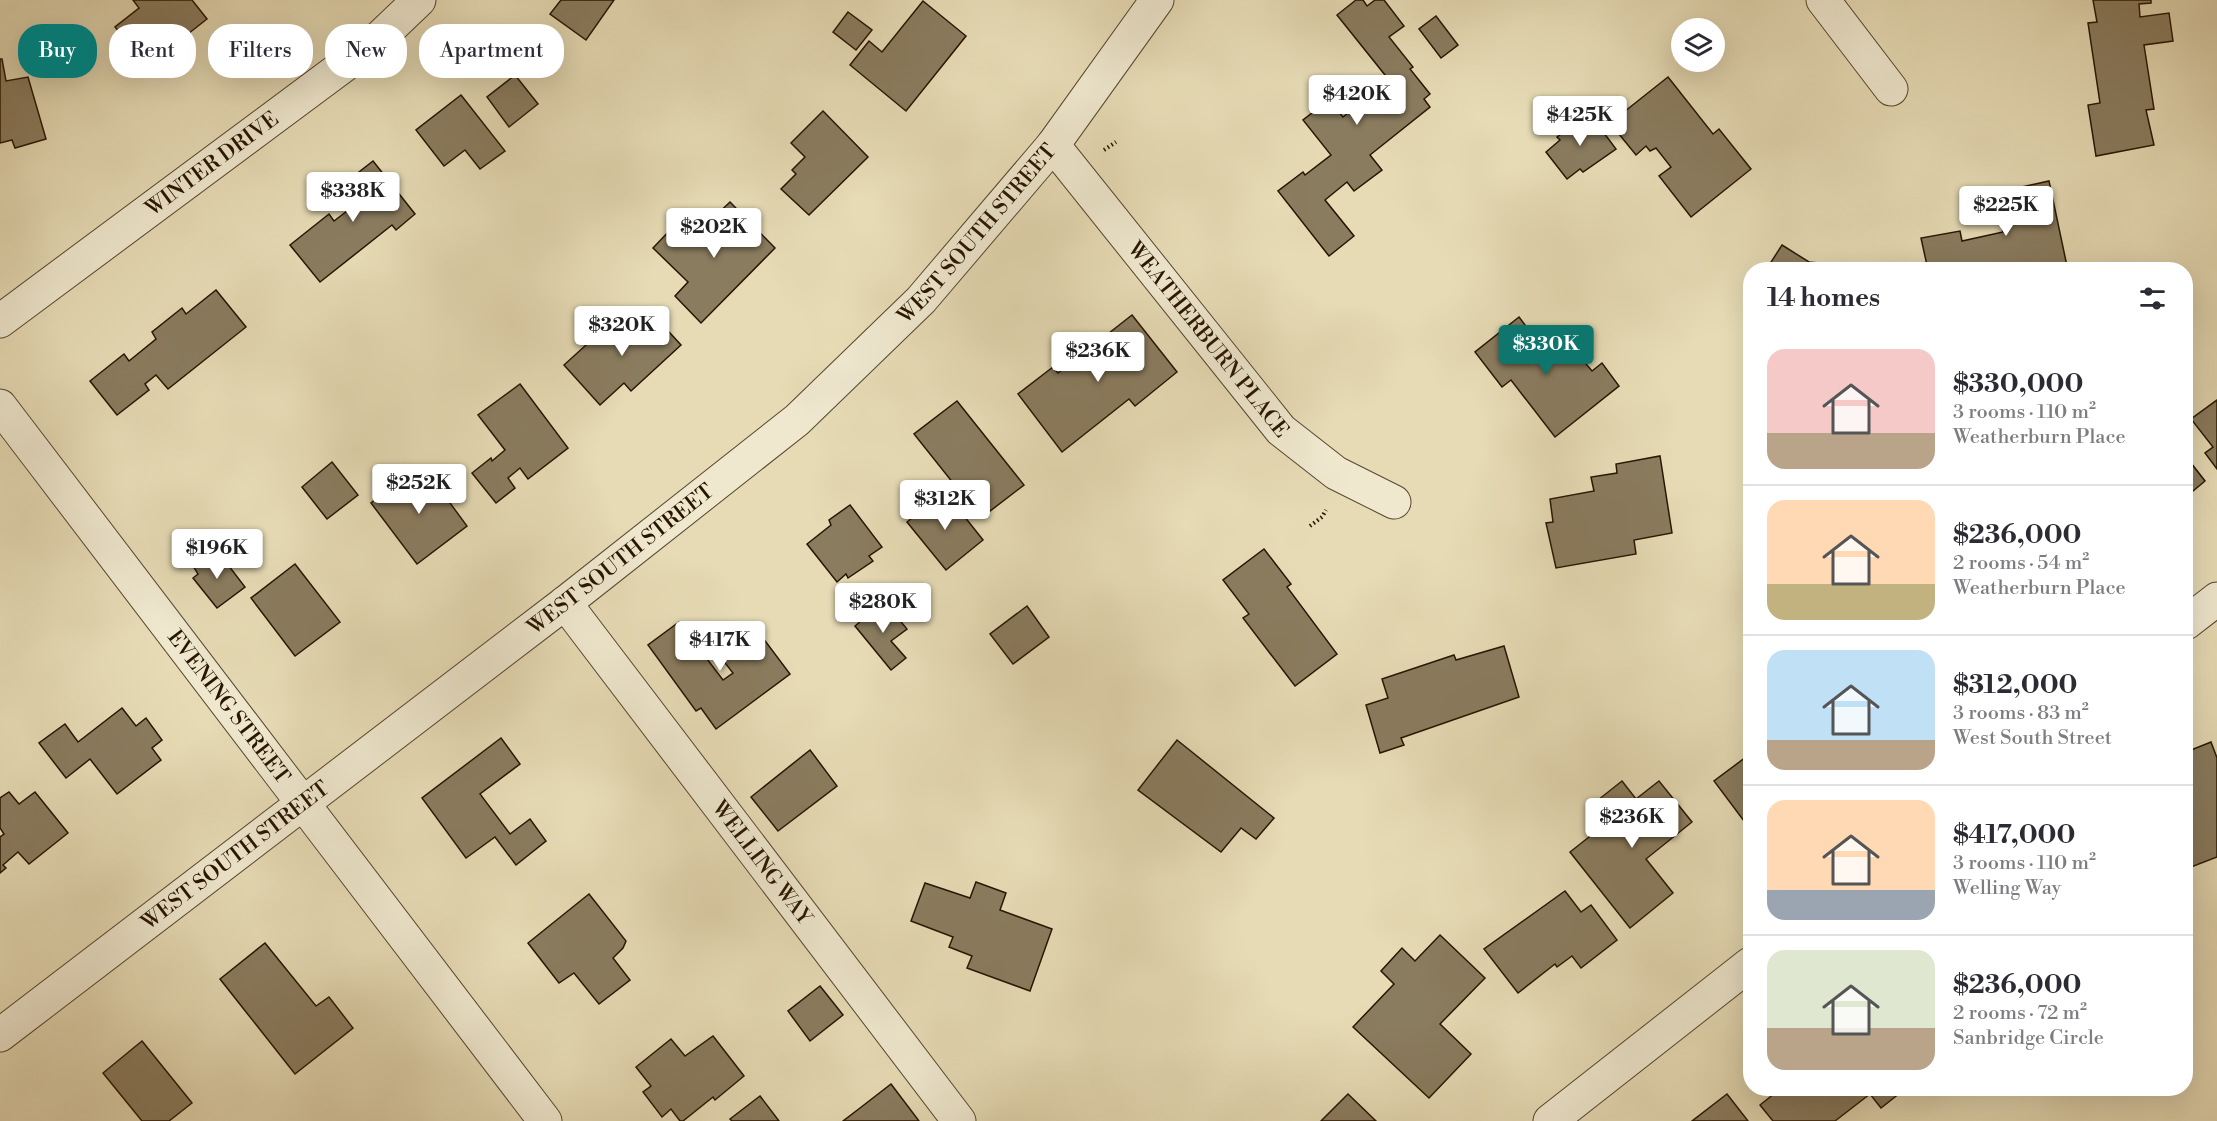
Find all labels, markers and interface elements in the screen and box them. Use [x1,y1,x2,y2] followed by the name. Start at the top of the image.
[1671,18,1725,72] map controls
[1671,18,1725,72] button: layers
[18,24,97,78] chip: Buy
[109,24,196,78] chip: Rent
[208,24,313,78] chip: Filters
[325,24,407,78] chip: New
[419,24,564,78] chip: Apartment
[1315,75,1399,126] pin: $420K
[1323,82,1391,107] text: $420K
[1538,96,1622,147] pin: $425K
[1547,103,1613,128] text: $425K
[140,106,284,223] street label: WINTER DRIVE
[892,139,1062,330] street label: WEST SOUTH STREET
[311,172,395,223] pin: $338K
[321,179,385,204] text: $338K
[1964,186,2048,237] pin: $225K
[1973,193,2039,218] text: $225K
[672,208,756,259] pin: $202K
[680,215,748,240] text: $202K
[1121,236,1294,443] street label: WEATHERBURN PLACE
[1767,282,1880,314] text: 14 homes
[2136,282,2169,315] icon: filters
[580,306,664,357] pin: $320K
[588,313,656,338] text: $320K
[1504,325,1588,376] pin: $330K
[1056,332,1140,383] pin: $236K
[1513,332,1579,357] text: $330K
[1065,339,1131,364] text: $236K
[1953,368,2083,400] text: $330,000
[1815,373,1887,445] icon: home
[1953,400,2096,425] text: 3 rooms · 110 m²
[1953,425,2126,450] text: Weatherburn Place
[377,464,461,515] pin: $252K
[386,471,452,496] text: $252K
[522,479,719,641] street label: WEST SOUTH STREET
[903,480,987,531] pin: $312K
[914,487,976,512] text: $312K
[1953,519,2081,551] text: $236,000
[1815,524,1887,596] icon: home
[175,529,259,580] pin: $196K
[186,536,248,561] text: $196K
[1953,551,2089,576] text: 2 rooms · 54 m²
[1953,576,2126,601] text: Weatherburn Place
[841,583,925,634] pin: $280K
[849,590,917,615] text: $280K
[678,621,762,672] pin: $417K
[161,625,295,789] street label: EVENING STREET
[689,628,751,653] text: $417K
[1953,669,2077,701] text: $312,000
[1815,674,1887,746] icon: home
[1953,701,2089,726] text: 3 rooms · 83 m²
[1953,726,2112,751] text: West South Street
[136,776,335,937] street label: WEST SOUTH STREET
[705,795,818,931] street label: WELLING WAY
[1590,798,1674,849] pin: $236K
[1599,805,1665,830] text: $236K
[1953,819,2075,851] text: $417,000
[1815,824,1887,896] icon: home
[1953,851,2096,876] text: 3 rooms · 110 m²
[1953,876,2061,901] text: Welling Way
[1953,969,2081,1001] text: $236,000
[1815,974,1887,1046] icon: home
[1953,1001,2087,1026] text: 2 rooms · 72 m²
[1953,1026,2104,1051] text: Sanbridge Circle

